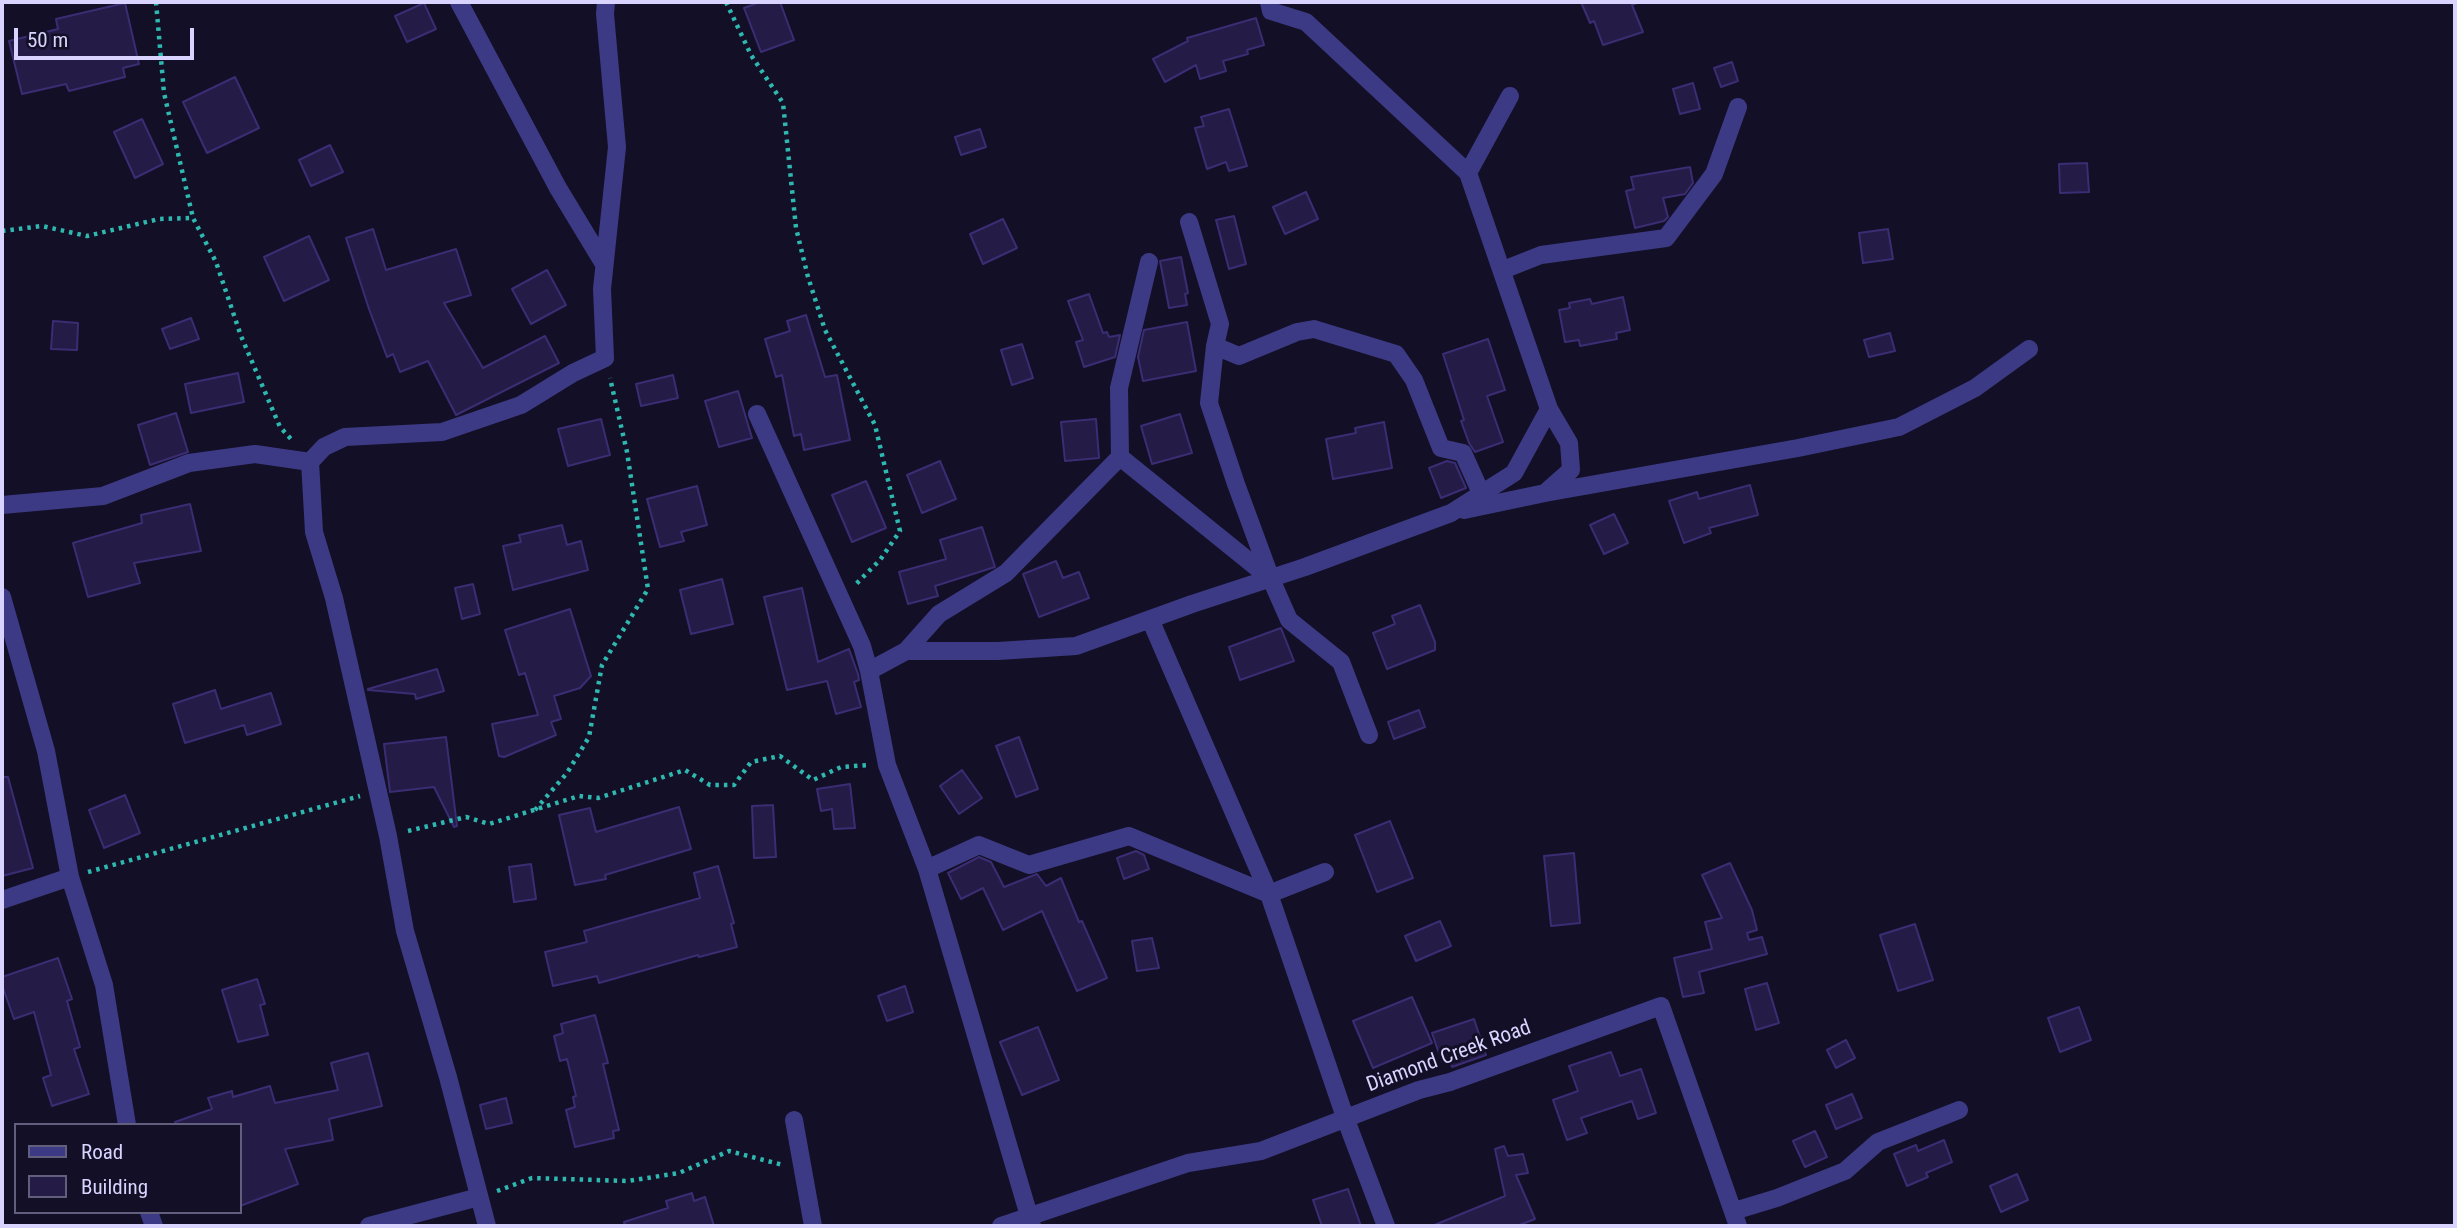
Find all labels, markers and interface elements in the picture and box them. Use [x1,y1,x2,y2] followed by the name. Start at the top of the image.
[18,14,198,58] scale bar
[27,28,68,52] text: 50 m
[1363,1016,1535,1098] street label: Diamond Creek Road
[14,1123,242,1214] legend
[81,1140,123,1164] text: Road
[81,1175,148,1199] text: Building

